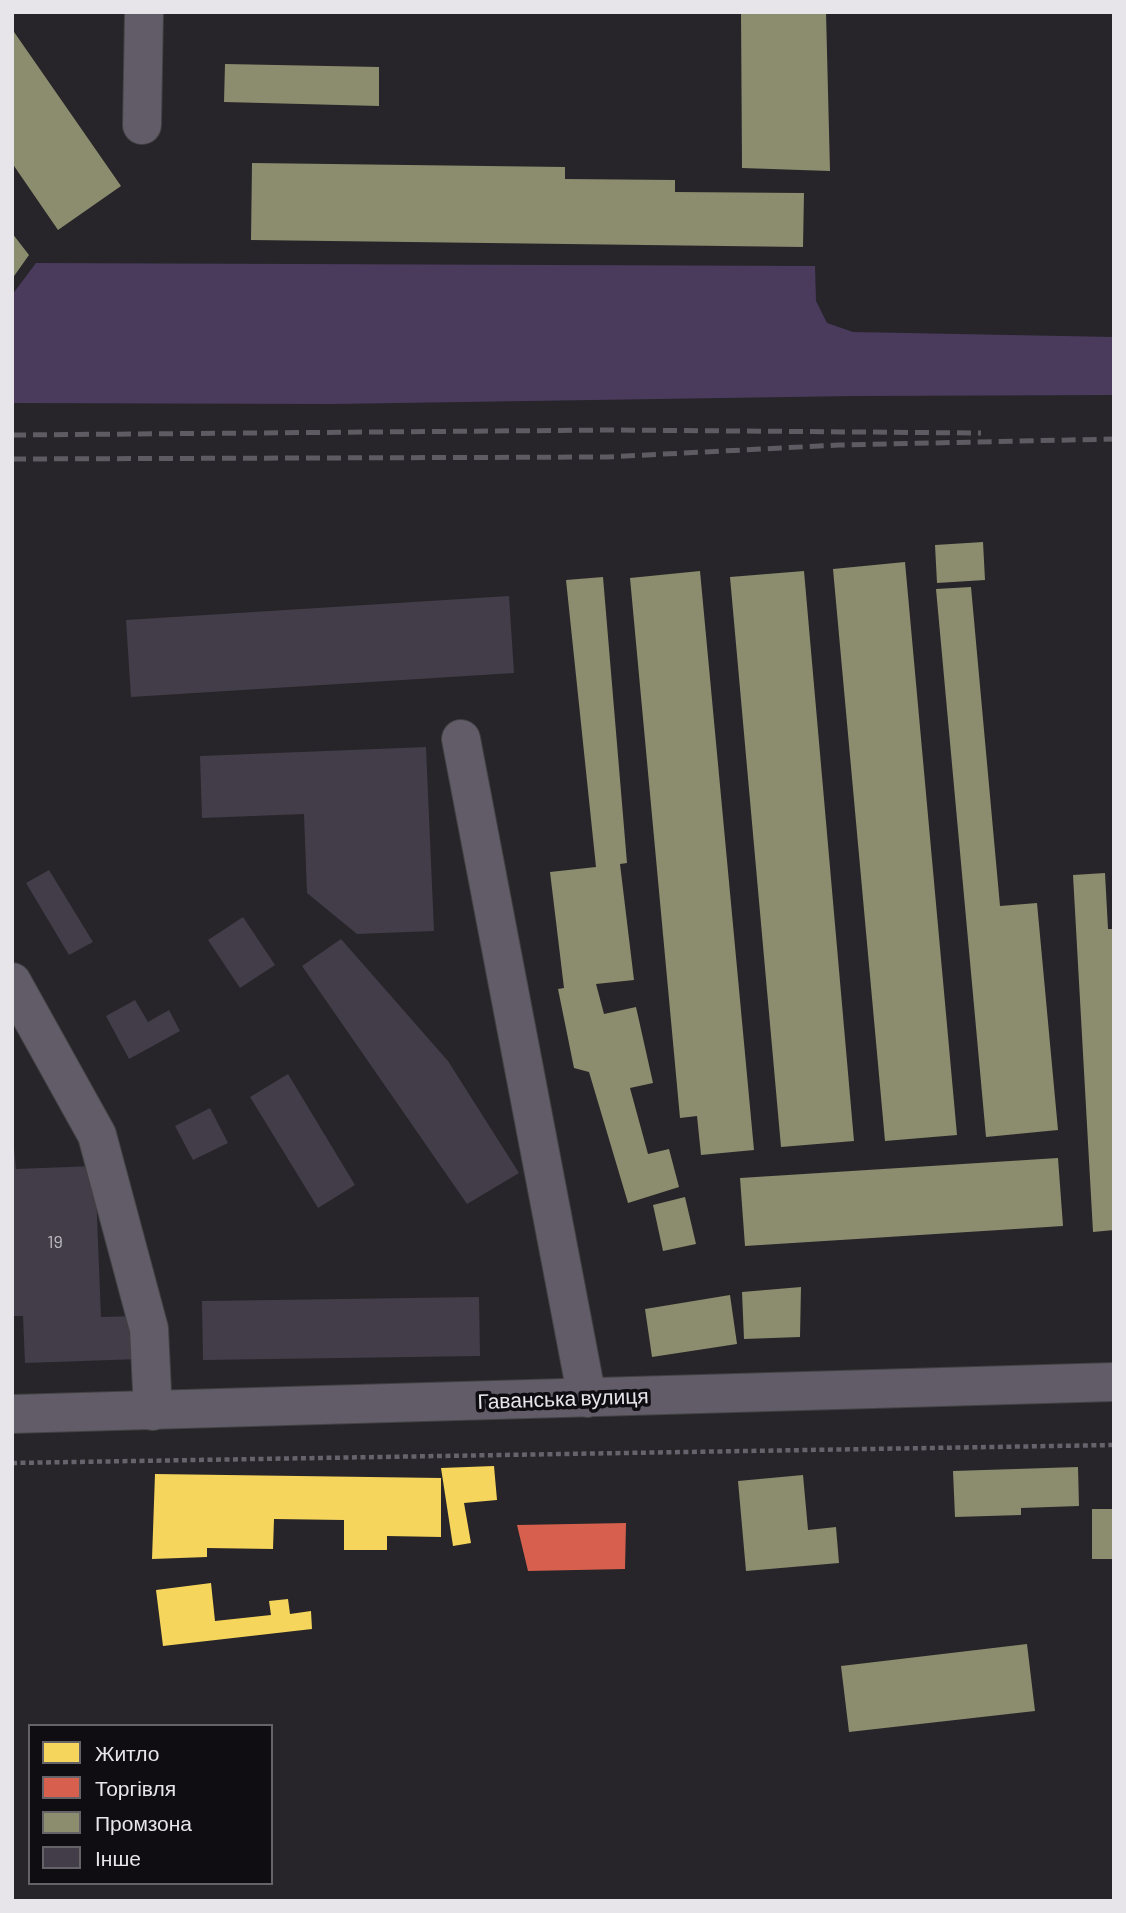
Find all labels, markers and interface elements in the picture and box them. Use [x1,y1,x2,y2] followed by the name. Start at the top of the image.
[47,1231,63,1253] house number: 19
[477,1383,649,1415] street label: Гаванська вулиця
[28,1724,273,1885] legend
[95,1740,159,1765] text: Житло
[95,1775,176,1800] text: Торгівля
[95,1810,192,1835] text: Промзона
[95,1845,141,1870] text: Інше

